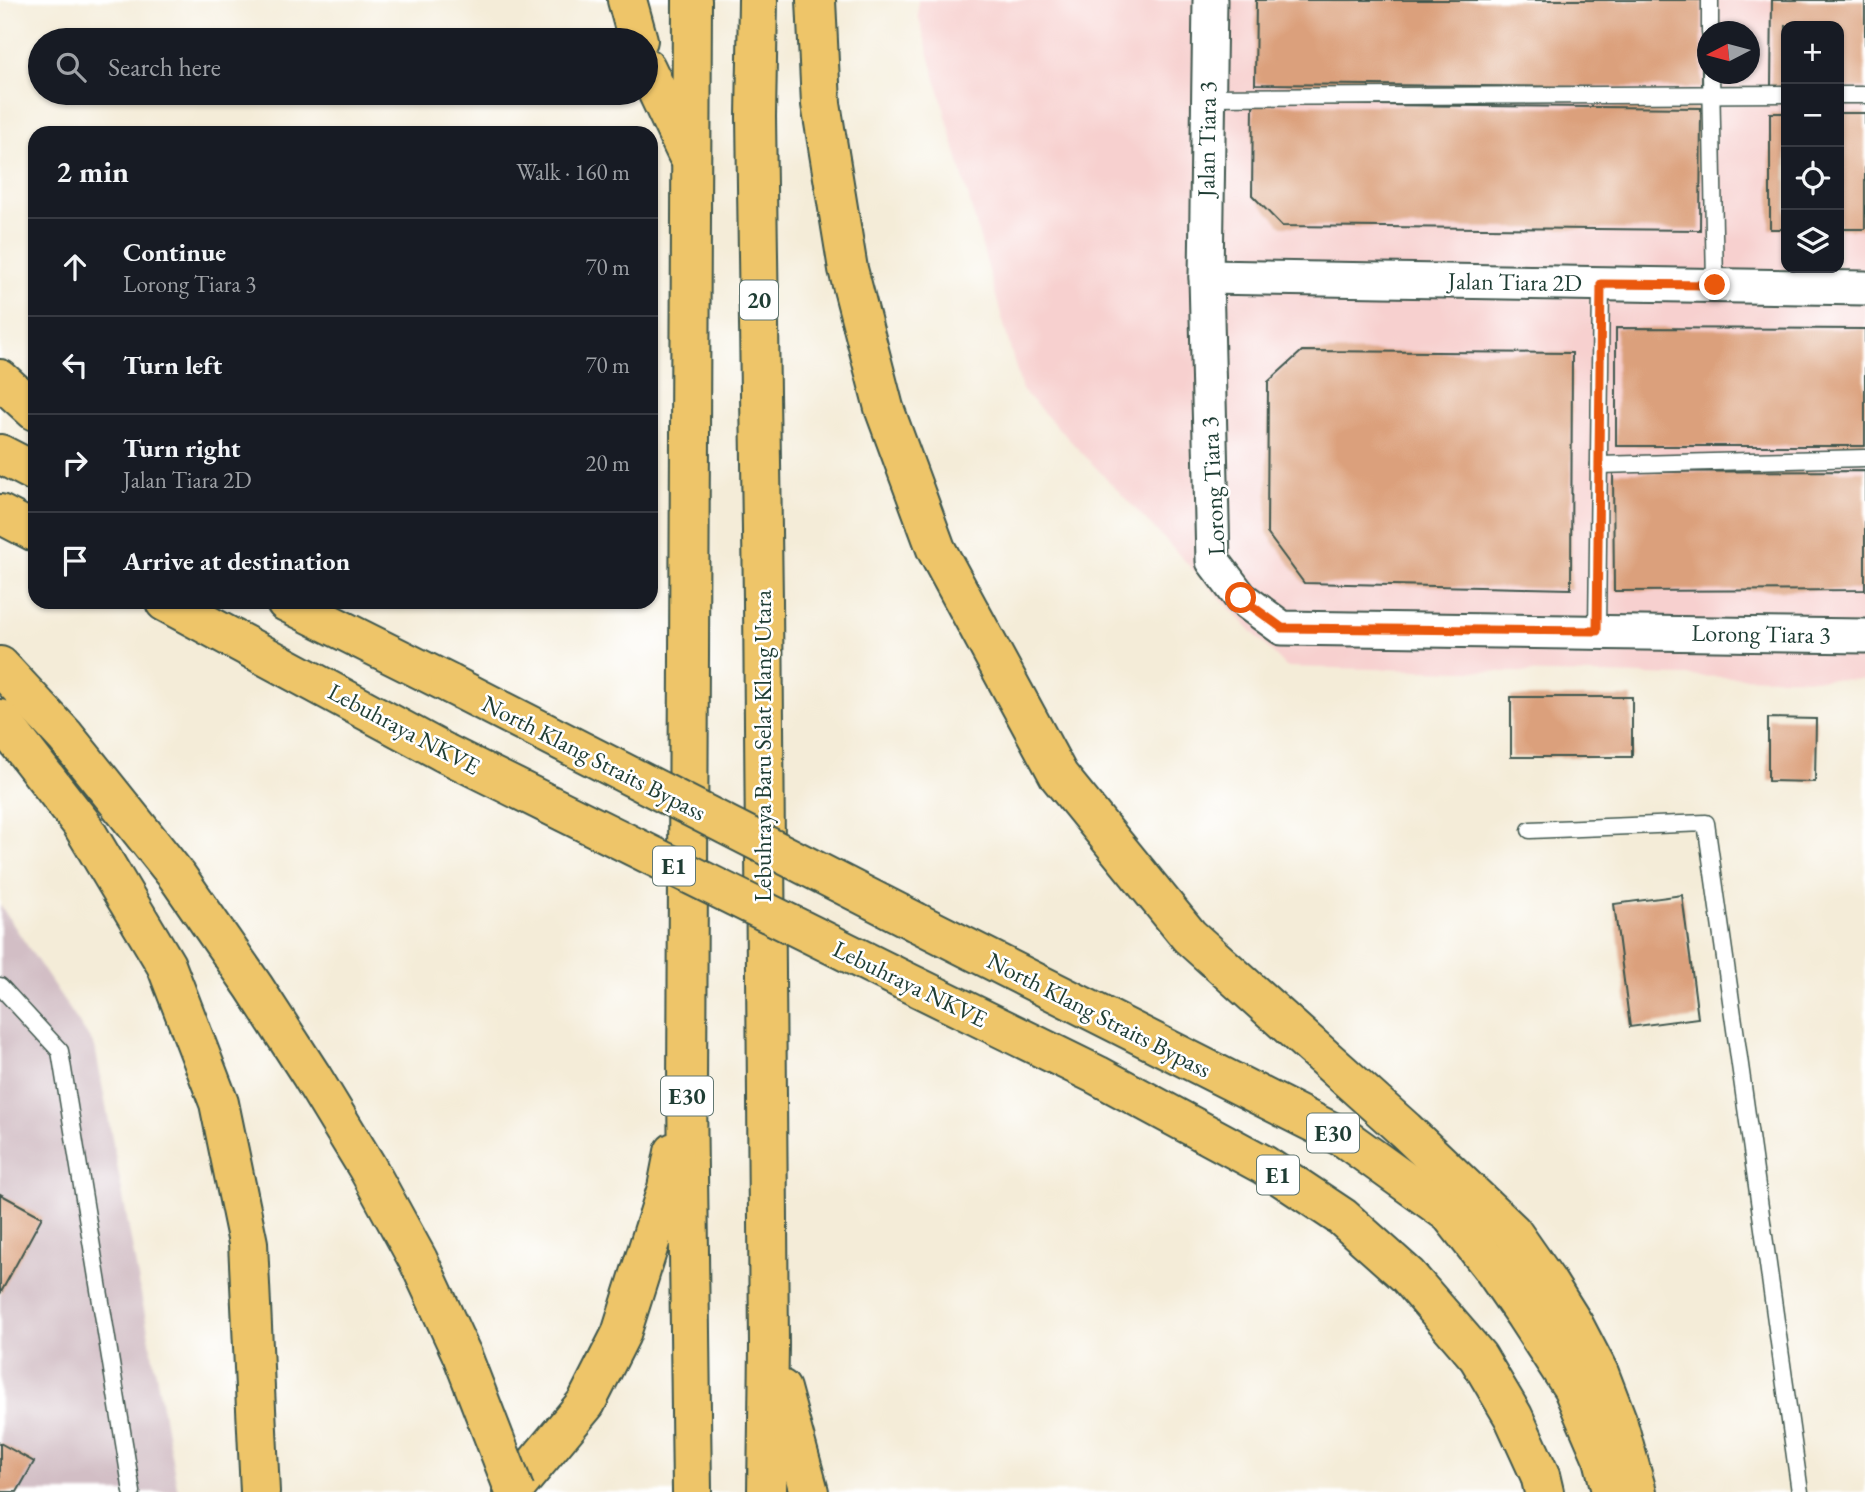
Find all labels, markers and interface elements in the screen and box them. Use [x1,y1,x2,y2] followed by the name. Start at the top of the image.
[1697,21,1760,84] north arrow
[1781,21,1844,273] map controls
[1781,21,1844,84] button: +
[28,28,658,105] search box
[52,48,90,86] icon: search
[108,50,221,84] text: Search here
[1190,81,1223,199] street label: Jalan Tiara 3
[1781,84,1844,147] button: −
[1781,147,1844,210] button: locate
[56,152,129,191] text: 2 min
[516,157,630,187] text: Walk · 160 m
[1781,210,1844,273] button: layers
[123,235,226,269] text: Continue
[56,248,94,286] icon: ahead
[585,252,630,282] text: 70 m
[1446,265,1582,298] street label: Jalan Tiara 2D
[123,269,256,299] text: Lorong Tiara 3
[1699,269,1730,300] route end
[740,280,778,320] road number: 20
[56,346,94,384] icon: left
[123,348,222,382] text: Turn left
[585,350,630,380] text: 70 m
[1193,416,1232,556] street label: Lorong Tiara 3
[123,431,241,465] text: Turn right
[56,444,94,482] icon: right
[585,448,630,478] text: 20 m
[123,465,252,495] text: Jalan Tiara 2D
[56,542,94,580] icon: arrive
[123,544,350,578] text: Arrive at destination
[1225,582,1256,613] route start
[747,590,778,902] street label: Lebuhraya Baru Selat Klang Utara
[1691,617,1831,650] street label: Lorong Tiara 3
[323,676,486,782] street label: Lebuhraya NKVE
[477,688,711,827] street label: North Klang Straits Bypass
[653,846,695,886] road number: E1
[828,933,992,1034] street label: Lebuhraya NKVE
[982,945,1216,1084] street label: North Klang Straits Bypass
[661,1077,713,1116] road number: E30
[1307,1114,1359,1152] road number: E30
[1257,1156,1299,1194] road number: E1

